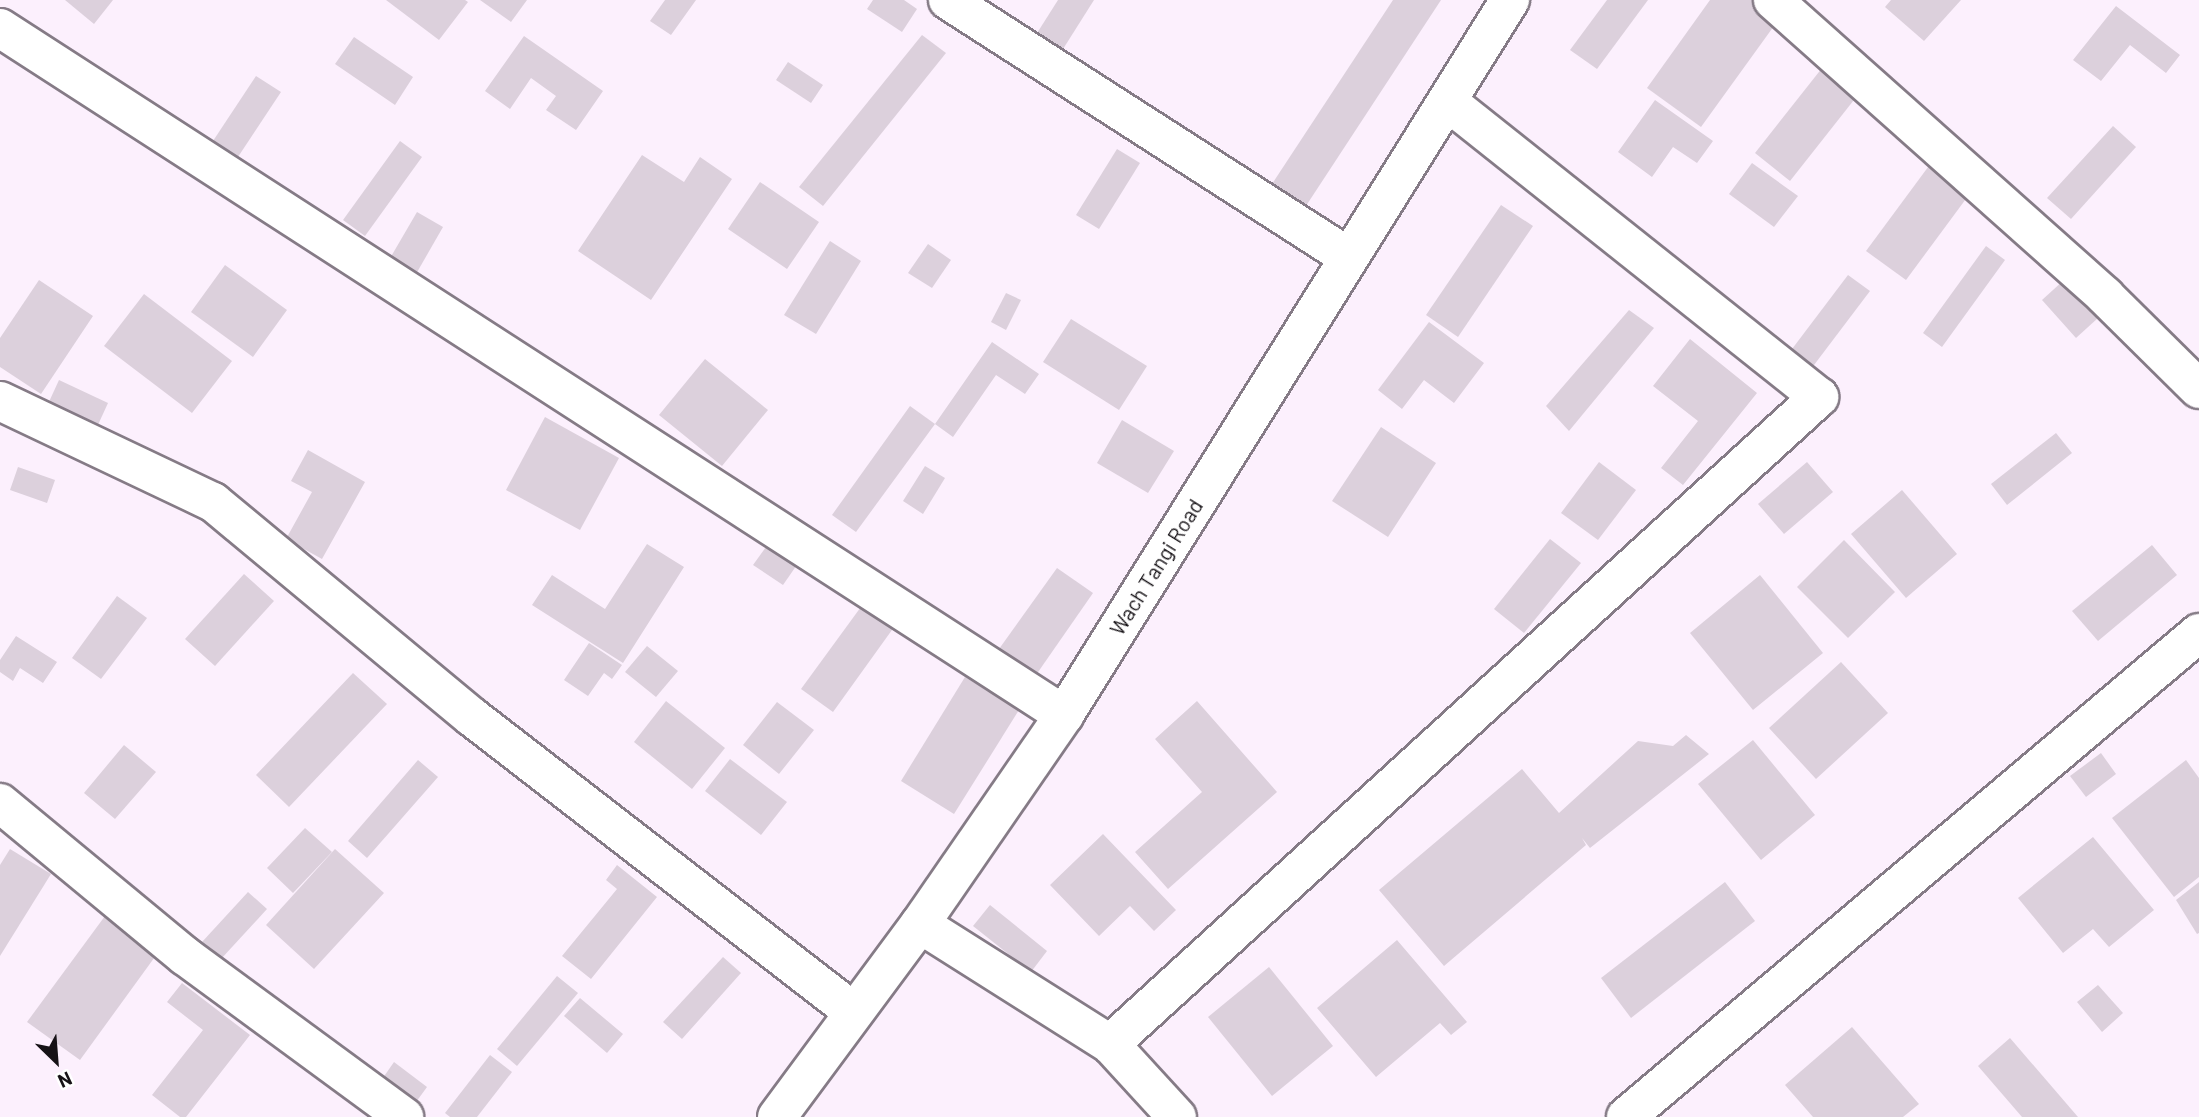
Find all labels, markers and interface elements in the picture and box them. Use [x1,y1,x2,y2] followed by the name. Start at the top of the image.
[1104,494,1208,640] street label: Wach Tangi Road
[21,1026,91,1096] north arrow
[55,1067,76,1094] text: N

